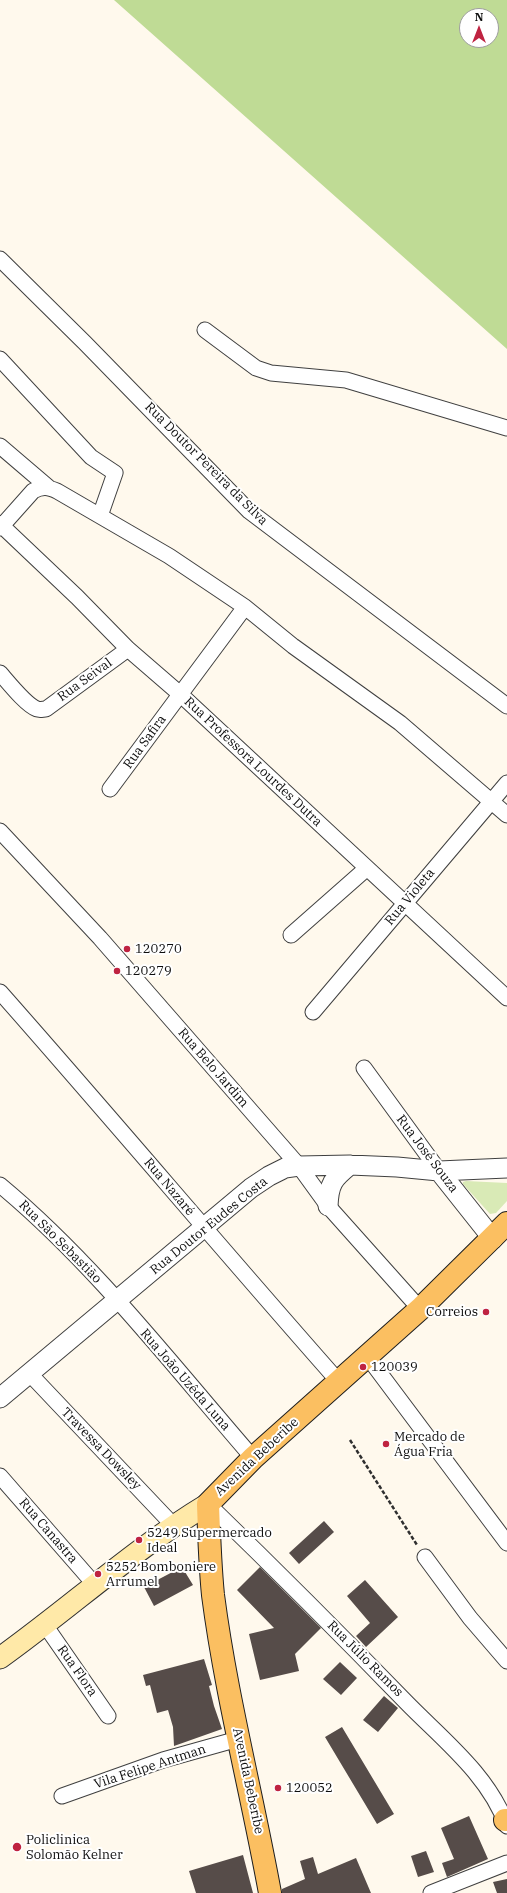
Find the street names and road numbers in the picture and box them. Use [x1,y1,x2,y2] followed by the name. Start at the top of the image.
[141,399,271,529] street label: Rua Doutor Pereira da Silva
[55,655,115,705] street label: Rua Seival
[181,694,325,830] street label: Rua Professora Lourdes Dutra
[120,712,170,772] street label: Rua Safira
[382,865,438,929] street label: Rua Violeta
[174,1025,252,1111] street label: Rua Belo Jardim
[393,1112,461,1196] street label: Rua José Souza
[140,1155,198,1219] street label: Rua Nazaré
[147,1174,271,1278] street label: Rua Doutor Eudes Costa
[15,1197,105,1287] street label: Rua São Sebastião
[137,1326,233,1434] street label: Rua João Uzêda Luna
[58,1405,144,1493] street label: Travessa Dowsley
[212,1414,302,1500] street label: Avenida Beberibe
[15,1495,81,1567] street label: Rua Canastra
[324,1618,406,1700] street label: Rua Júlio Ramos
[54,1642,100,1700] street label: Rua Flora
[229,1727,267,1835] street label: Avenida Beberibe
[92,1742,208,1792] street label: Vila Felipe Antman

